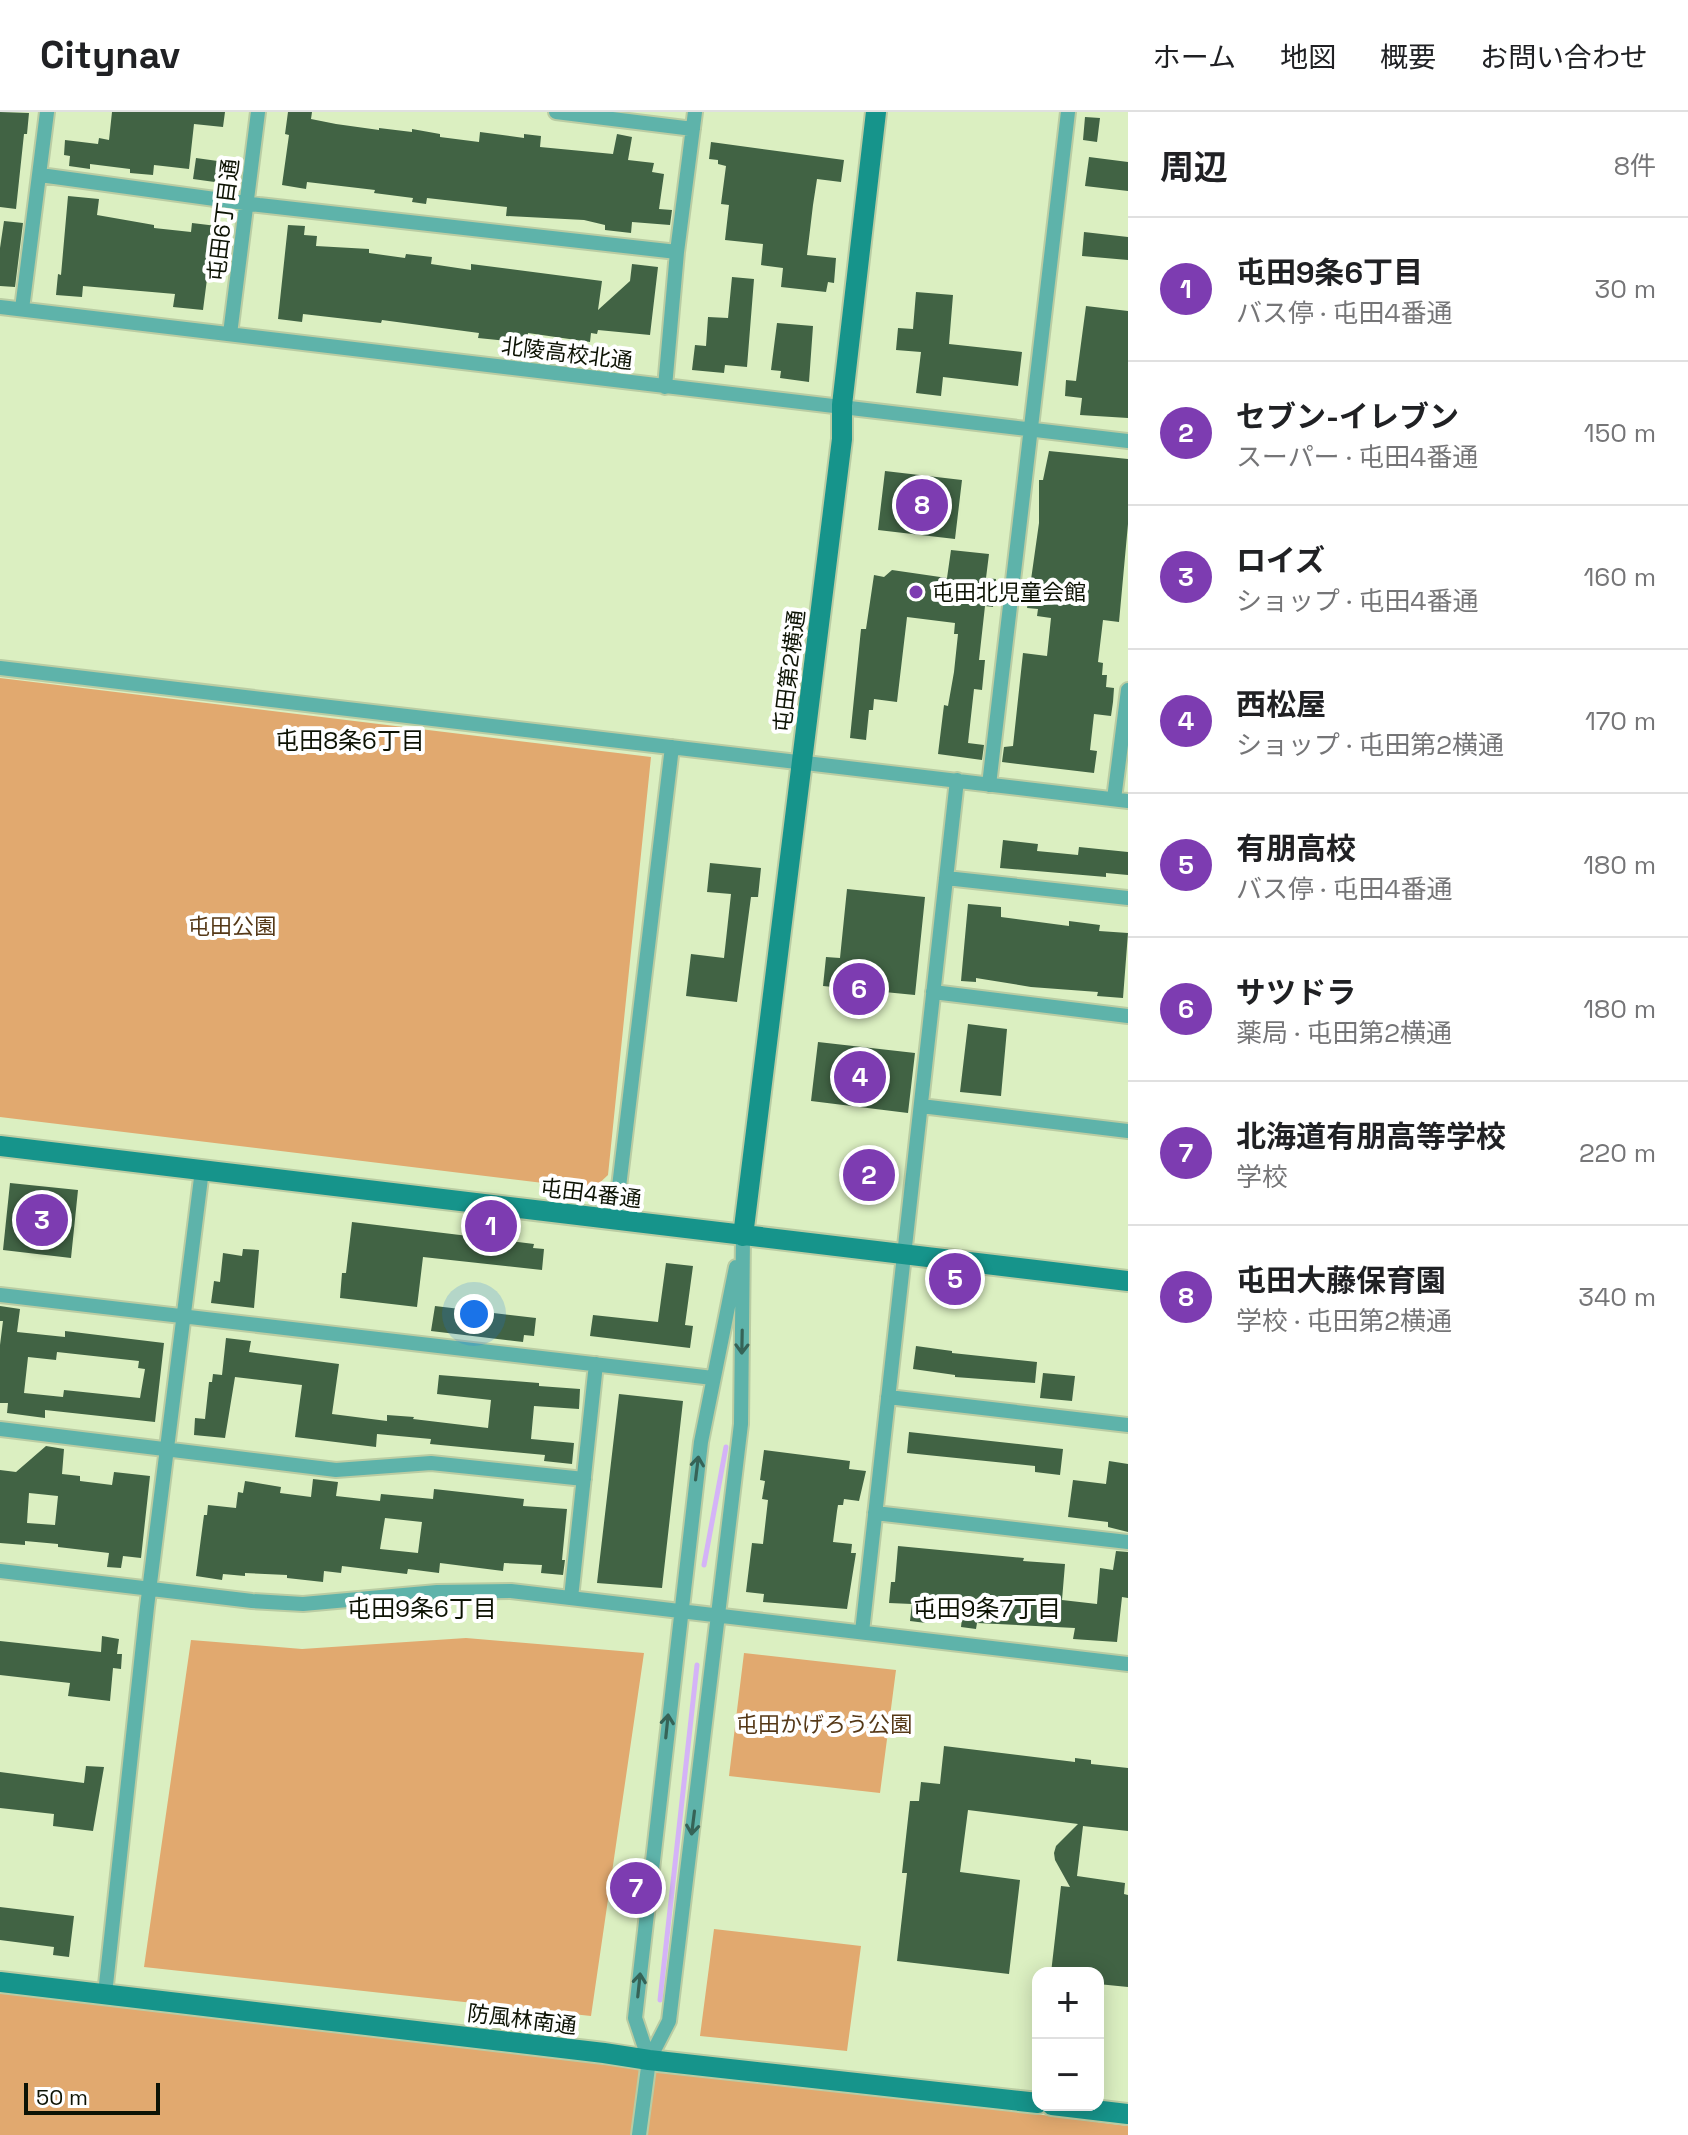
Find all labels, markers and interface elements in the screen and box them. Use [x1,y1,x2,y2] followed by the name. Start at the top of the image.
[40,31,180,79] text: Citynav
[1153,39,1236,75] text: ホーム
[1280,39,1336,75] text: 地図
[1380,39,1436,75] text: 概要
[1480,39,1648,75] text: お問い合わせ
[1160,146,1228,189] text: 周辺
[1614,149,1656,183] text: 8件
[202,157,244,283] street label: 屯田6丁目通
[1236,253,1423,292] text: 屯田9条6丁目
[1180,272,1192,306] text: 1
[1595,272,1656,306] text: 30 m
[1236,296,1452,330] text: バス停 · 屯田4番通
[500,331,634,375] street label: 北陵高校北通
[1236,397,1459,436] text: セブン-イレブン
[1178,416,1194,450] text: 2
[1584,416,1656,450] text: 150 m
[1236,440,1478,474] text: スーパー · 屯田4番通
[896,475,948,535] pin: 8
[1236,541,1325,580] text: ロイズ
[1178,560,1194,594] text: 3
[1584,560,1656,594] text: 160 m
[932,578,1086,606] place label: 屯田北児童会館
[907,583,925,601] marker: 屯田北児童会館
[1236,584,1478,618] text: ショップ · 屯田4番通
[768,608,810,734] street label: 屯田第2横通
[1236,685,1326,724] text: 西松屋
[1178,704,1194,738] text: 4
[1585,704,1656,738] text: 170 m
[275,725,425,756] district label: 屯田8条6丁目
[1236,728,1504,762] text: ショップ · 屯田第2横通
[1236,829,1356,868] text: 有朋高校
[1178,848,1194,882] text: 5
[1583,848,1656,882] text: 180 m
[1236,872,1452,906] text: バス停 · 屯田4番通
[188,912,276,940] park label: 屯田公園
[833,959,885,1019] pin: 6
[1236,973,1356,1012] text: サツドラ
[1178,992,1194,1026] text: 6
[1583,992,1656,1026] text: 180 m
[1236,1016,1452,1050] text: 薬局 · 屯田第2横通
[834,1047,886,1107] pin: 4
[1236,1117,1506,1156] text: 北海道有朋高等学校
[1179,1136,1193,1170] text: 7
[1579,1136,1656,1170] text: 220 m
[843,1145,895,1205] pin: 2
[1236,1160,1288,1194] text: 学校
[539,1173,643,1213] street label: 屯田4番通
[16,1190,68,1250] pin: 3
[465,1196,517,1256] pin: 1
[929,1249,981,1309] pin: 5
[1236,1261,1446,1300] text: 屯田大藤保育園
[1178,1280,1194,1314] text: 8
[1578,1280,1656,1314] text: 340 m
[454,1294,494,1334] your location
[1236,1304,1452,1338] text: 学校 · 屯田第2横通
[734,1328,750,1355] one-way arrow
[690,1455,705,1482] one-way arrow
[347,1593,497,1624] district label: 屯田9条6丁目
[913,1593,1061,1624] district label: 屯田9条7丁目
[736,1710,912,1738] park label: 屯田かげろう公園
[660,1713,675,1740] one-way arrow
[685,1809,700,1836] one-way arrow
[610,1858,662,1918] pin: 7
[1032,1967,1104,2111] map controls
[1032,1967,1104,2039] button: +
[632,1972,647,1999] one-way arrow
[466,1998,578,2040] street label: 防風林南通
[1032,2039,1104,2111] button: −
[24,2079,160,2115] scale bar
[36,2083,88,2111] text: 50 m

